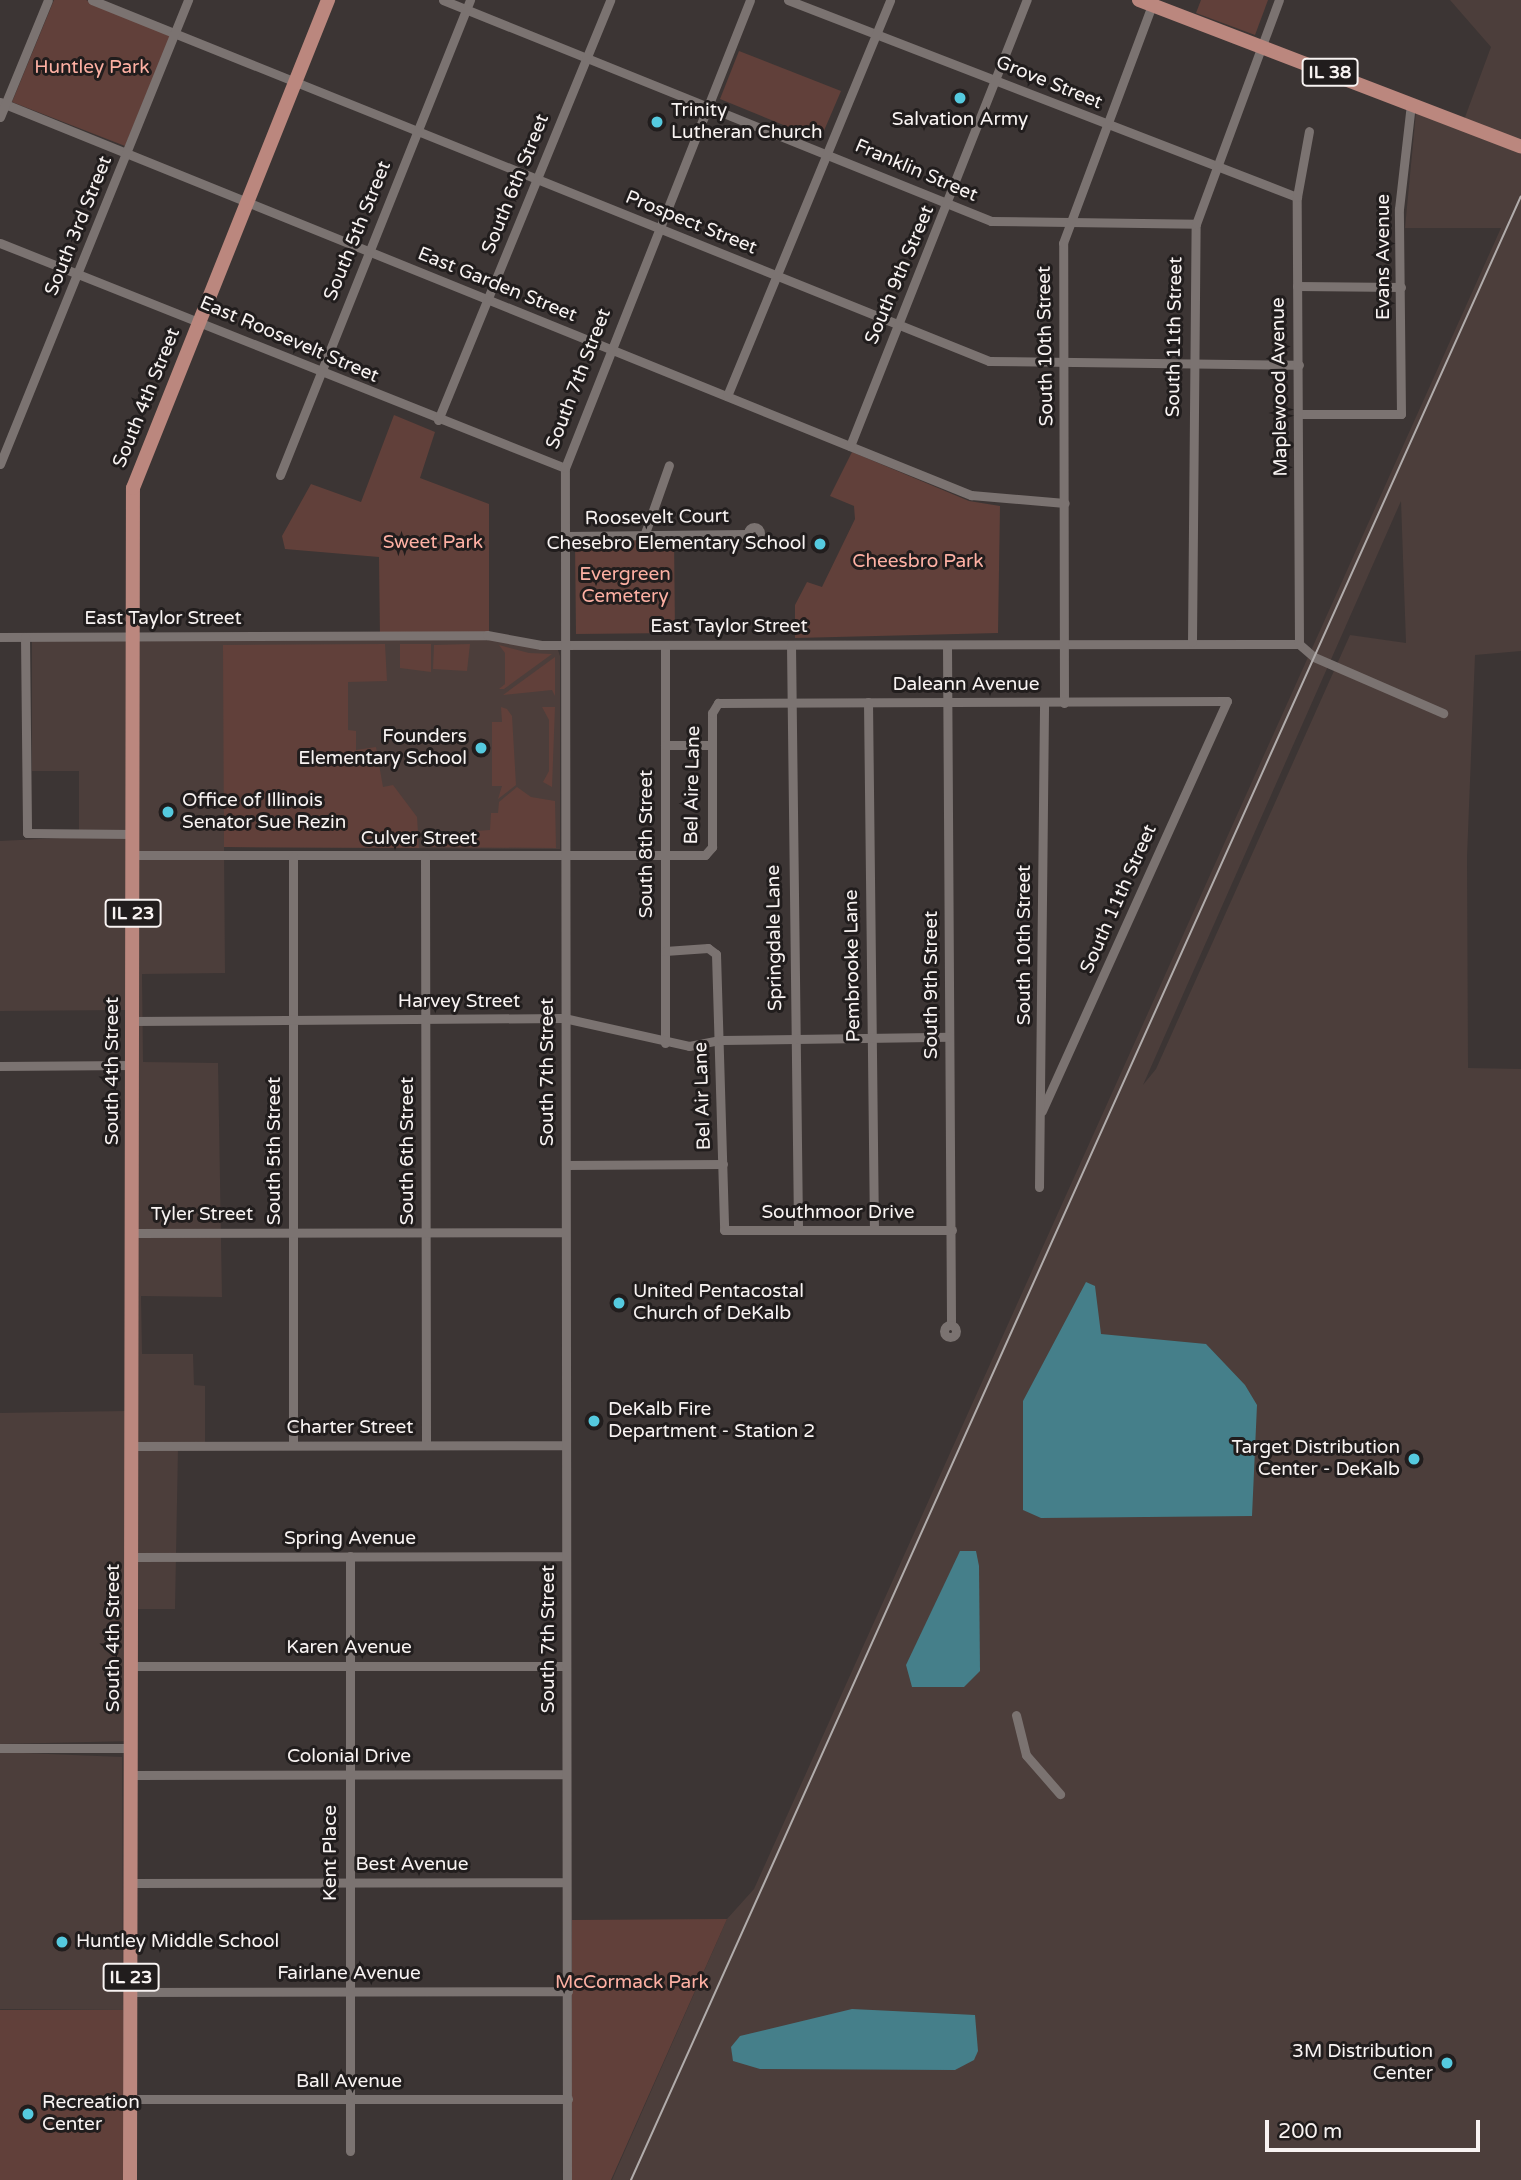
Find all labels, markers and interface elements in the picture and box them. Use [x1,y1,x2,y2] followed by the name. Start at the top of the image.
[992,51,1106,115] street label: Grove Street
[34,57,150,79] park label: Huntley Park
[1300,58,1360,86] road number: IL 38
[952,90,968,106] marker: Salvation Army
[671,100,823,144] place label: Trinity Lutheran Church
[892,109,1028,131] place label: Salvation Army
[478,111,554,257] street label: South 6th Street
[649,114,665,130] marker: Trinity Lutheran Church
[851,135,981,207] street label: Franklin Street
[41,153,117,299] street label: South 3rd Street
[320,158,396,304] street label: South 5th Street
[622,186,760,260] street label: Prospect Street
[1373,194,1395,320] street label: Evans Avenue
[860,202,940,348] street label: South 9th Street
[414,243,580,327] street label: East Garden Street
[1162,257,1188,417] street label: South 11th Street
[1033,266,1059,426] street label: South 10th Street
[196,292,382,388] street label: East Roosevelt Street
[1267,297,1293,477] street label: Maplewood Avenue
[542,306,616,452] street label: South 7th Street
[109,325,185,471] street label: South 4th Street
[585,505,729,531] street label: Roosevelt Court
[383,532,483,554] park label: Sweet Park
[546,533,806,555] place label: Chesebro Elementary School
[812,536,828,552] marker: Chesebro Elementary School
[852,551,984,573] park label: Cheesbro Park
[579,564,671,608] park label: Evergreen Cemetery
[84,608,242,630] street label: East Taylor Street
[650,616,808,638] street label: East Taylor Street
[892,674,1040,696] street label: Daleann Avenue
[681,725,705,845] street label: Bel Aire Lane
[298,726,467,770] place label: Founders Elementary School
[473,740,489,756] marker: Founders Elementary School
[636,770,658,918] street label: South 8th Street
[182,790,346,834] place label: Office of Illinois Senator Sue Rezin
[160,804,176,820] marker: Office of Illinois Senator Sue Rezin
[1076,821,1162,977] street label: South 11th Street
[361,828,477,850] street label: Culver Street
[762,865,788,1011] street label: Springdale Lane
[1014,865,1036,1025] street label: South 10th Street
[840,890,866,1042] street label: Pembrooke Lane
[103,898,163,928] road number: IL 23
[921,911,943,1059] street label: South 9th Street
[398,991,520,1013] street label: Harvey Street
[102,997,124,1145] street label: South 4th Street
[537,998,559,1146] street label: South 7th Street
[690,1041,716,1151] street label: Bel Air Lane
[264,1077,286,1225] street label: South 5th Street
[397,1077,419,1225] street label: South 6th Street
[761,1202,915,1224] street label: Southmoor Drive
[151,1204,253,1226] street label: Tyler Street
[633,1281,804,1325] place label: United Pentacostal Church of DeKalb
[611,1295,627,1311] marker: United Pentacostal Church of DeKalb
[608,1399,815,1443] place label: DeKalb Fire Department - Station 2
[586,1413,602,1429] marker: DeKalb Fire Department - Station 2
[286,1417,414,1439] street label: Charter Street
[1232,1437,1400,1481] place label: Target Distribution Center - DeKalb
[1406,1451,1422,1467] marker: Target Distribution Center - DeKalb
[284,1528,416,1550] street label: Spring Avenue
[103,1564,125,1712] street label: South 4th Street
[538,1565,560,1713] street label: South 7th Street
[286,1637,412,1659] street label: Karen Avenue
[287,1746,411,1768] street label: Colonial Drive
[320,1805,342,1901] street label: Kent Place
[355,1854,469,1876] street label: Best Avenue
[76,1931,279,1953] place label: Huntley Middle School
[54,1934,70,1950] marker: Huntley Middle School
[101,1963,161,1992] road number: IL 23
[277,1963,421,1985] street label: Fairlane Avenue
[555,1972,709,1994] park label: McCormack Park
[1292,2041,1433,2085] place label: 3M Distribution Center
[1439,2055,1455,2071] marker: 3M Distribution Center
[296,2071,402,2093] street label: Ball Avenue
[42,2092,140,2136] place label: Recreation Center
[20,2106,36,2122] marker: Recreation Center
[1269,2106,1484,2150] scale bar
[1278,2119,1342,2144] text: 200 m

